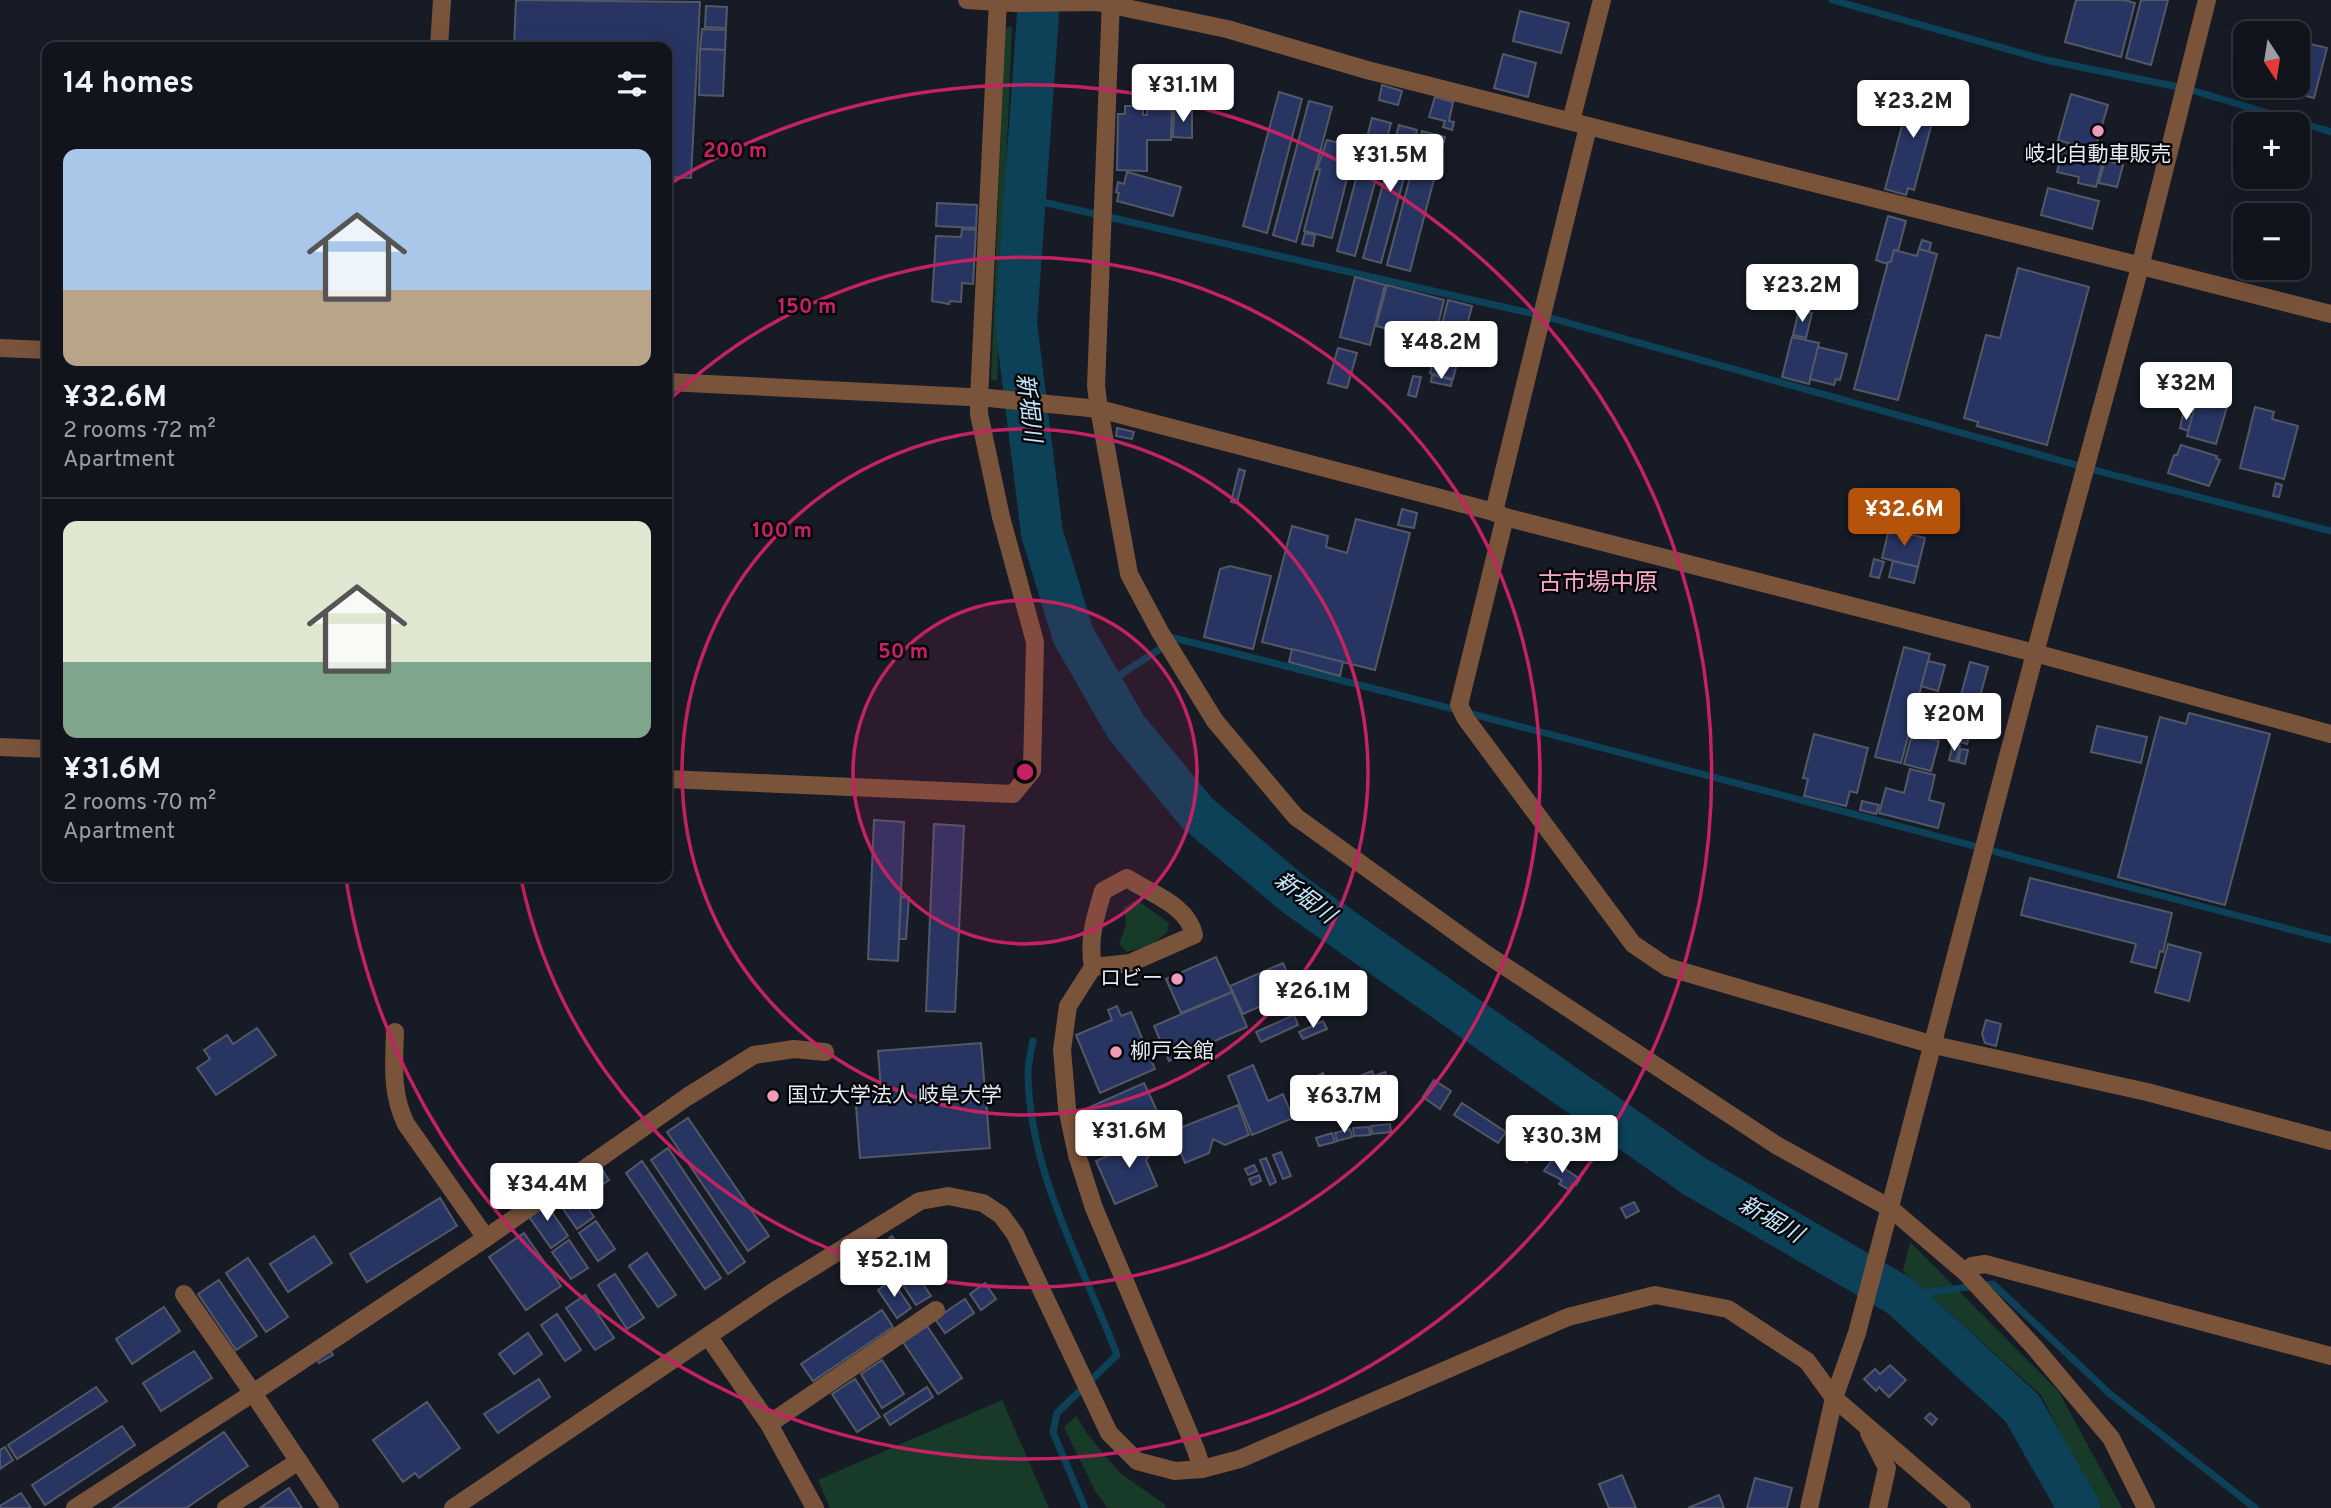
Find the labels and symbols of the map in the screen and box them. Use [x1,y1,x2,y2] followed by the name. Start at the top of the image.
[2233,21,2310,98] north arrow
[1126,64,1240,124] pin: ¥31.1M
[1856,80,1970,140] pin: ¥23.2M
[2090,123,2106,139] marker: 岐北自動車販売
[1333,134,1447,194] pin: ¥31.5M
[703,138,767,165] text: 200 m
[2025,142,2172,169] place label: 岐北自動車販売
[1745,264,1859,324] pin: ¥23.2M
[778,294,836,321] text: 150 m
[1384,322,1498,381] pin: ¥48.2M
[2145,362,2227,422] pin: ¥32M
[1008,372,1046,447] water label: 新堀川
[1847,489,1961,548] pin: ¥32.6M
[752,518,812,545] text: 100 m
[1538,569,1658,599] district label: 古市場中原
[878,639,928,666] text: 50 m
[1913,694,1995,753] pin: ¥20M
[1013,760,1037,784] centre of rings
[1268,867,1343,933] water label: 新堀川
[1100,966,1163,993] place label: ロビー
[1256,970,1370,1030] pin: ¥26.1M
[1169,971,1185,987] marker: ロビー
[1130,1039,1214,1066] place label: 柳戸会館
[1108,1044,1124,1060] marker: 柳戸会館
[1287,1076,1401,1135] pin: ¥63.7M
[787,1083,1002,1110] place label: 国立大学法人 岐阜大学
[765,1088,781,1104] marker: 国立大学法人 岐阜大学
[1072,1110,1186,1170] pin: ¥31.6M
[1505,1116,1619,1175] pin: ¥30.3M
[490,1164,604,1223] pin: ¥34.4M
[1733,1191,1810,1252] water label: 新堀川
[837,1240,951,1299] pin: ¥52.1M

